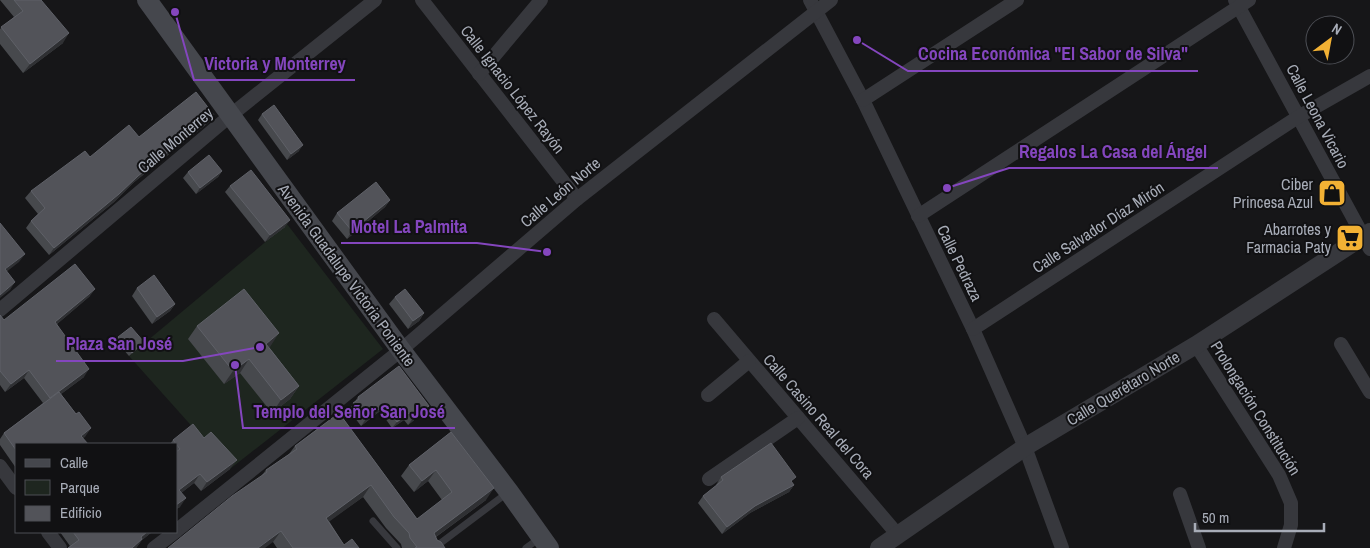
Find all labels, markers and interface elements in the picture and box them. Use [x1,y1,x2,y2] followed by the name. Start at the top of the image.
[1305,15,1355,65] north arrow
[1329,19,1345,39] text: N
[456,20,570,158] street label: Calle Ignacio López Rayón
[908,38,1198,71] callout: Cocina Económica "El Sabor de Silva"
[918,41,1188,66] text: Cocina Económica "El Sabor de Silva"
[194,47,355,80] callout: Victoria y Monterrey
[204,51,347,76] text: Victoria y Monterrey
[1281,60,1355,172] street label: Calle Leona Vicario
[132,102,218,178] street label: Calle Monterrey
[1009,135,1218,168] callout: Regalos La Casa del Ángel
[1019,139,1207,164] text: Regalos La Casa del Ángel
[515,152,605,232] street label: Calle León Norte
[1233,173,1314,213] place label: Ciber Princesa Azul
[1028,176,1168,278] street label: Calle Salvador Díaz Mirón
[273,178,421,371] street label: Avenida Guadalupe Victoria Poniente
[1317,178,1347,208] shop icon: Ciber Princesa Azul
[341,210,477,243] callout: Motel La Palmita
[351,214,468,239] text: Motel La Palmita
[1246,218,1331,258] place label: Abarrotes y Farmacia Paty
[932,221,988,305] street label: Calle Pedraza
[1335,223,1365,253] supermarket icon: Abarrotes y Farmacia Paty
[56,328,183,361] callout: Plaza San José
[66,331,172,356] text: Plaza San José
[1206,337,1306,479] street label: Prolongación Constitución
[1062,346,1184,430] street label: Calle Querétaro Norte
[759,349,880,484] street label: Calle Casino Real del Cora
[243,395,455,428] callout: Templo del Señor San José
[253,399,445,424] text: Templo del Señor San José
[15,443,178,533] legend
[60,452,88,473] text: Calle
[60,477,100,498] text: Parque
[1195,500,1324,532] scale bar
[60,502,102,523] text: Edificio
[1202,507,1229,528] text: 50 m

